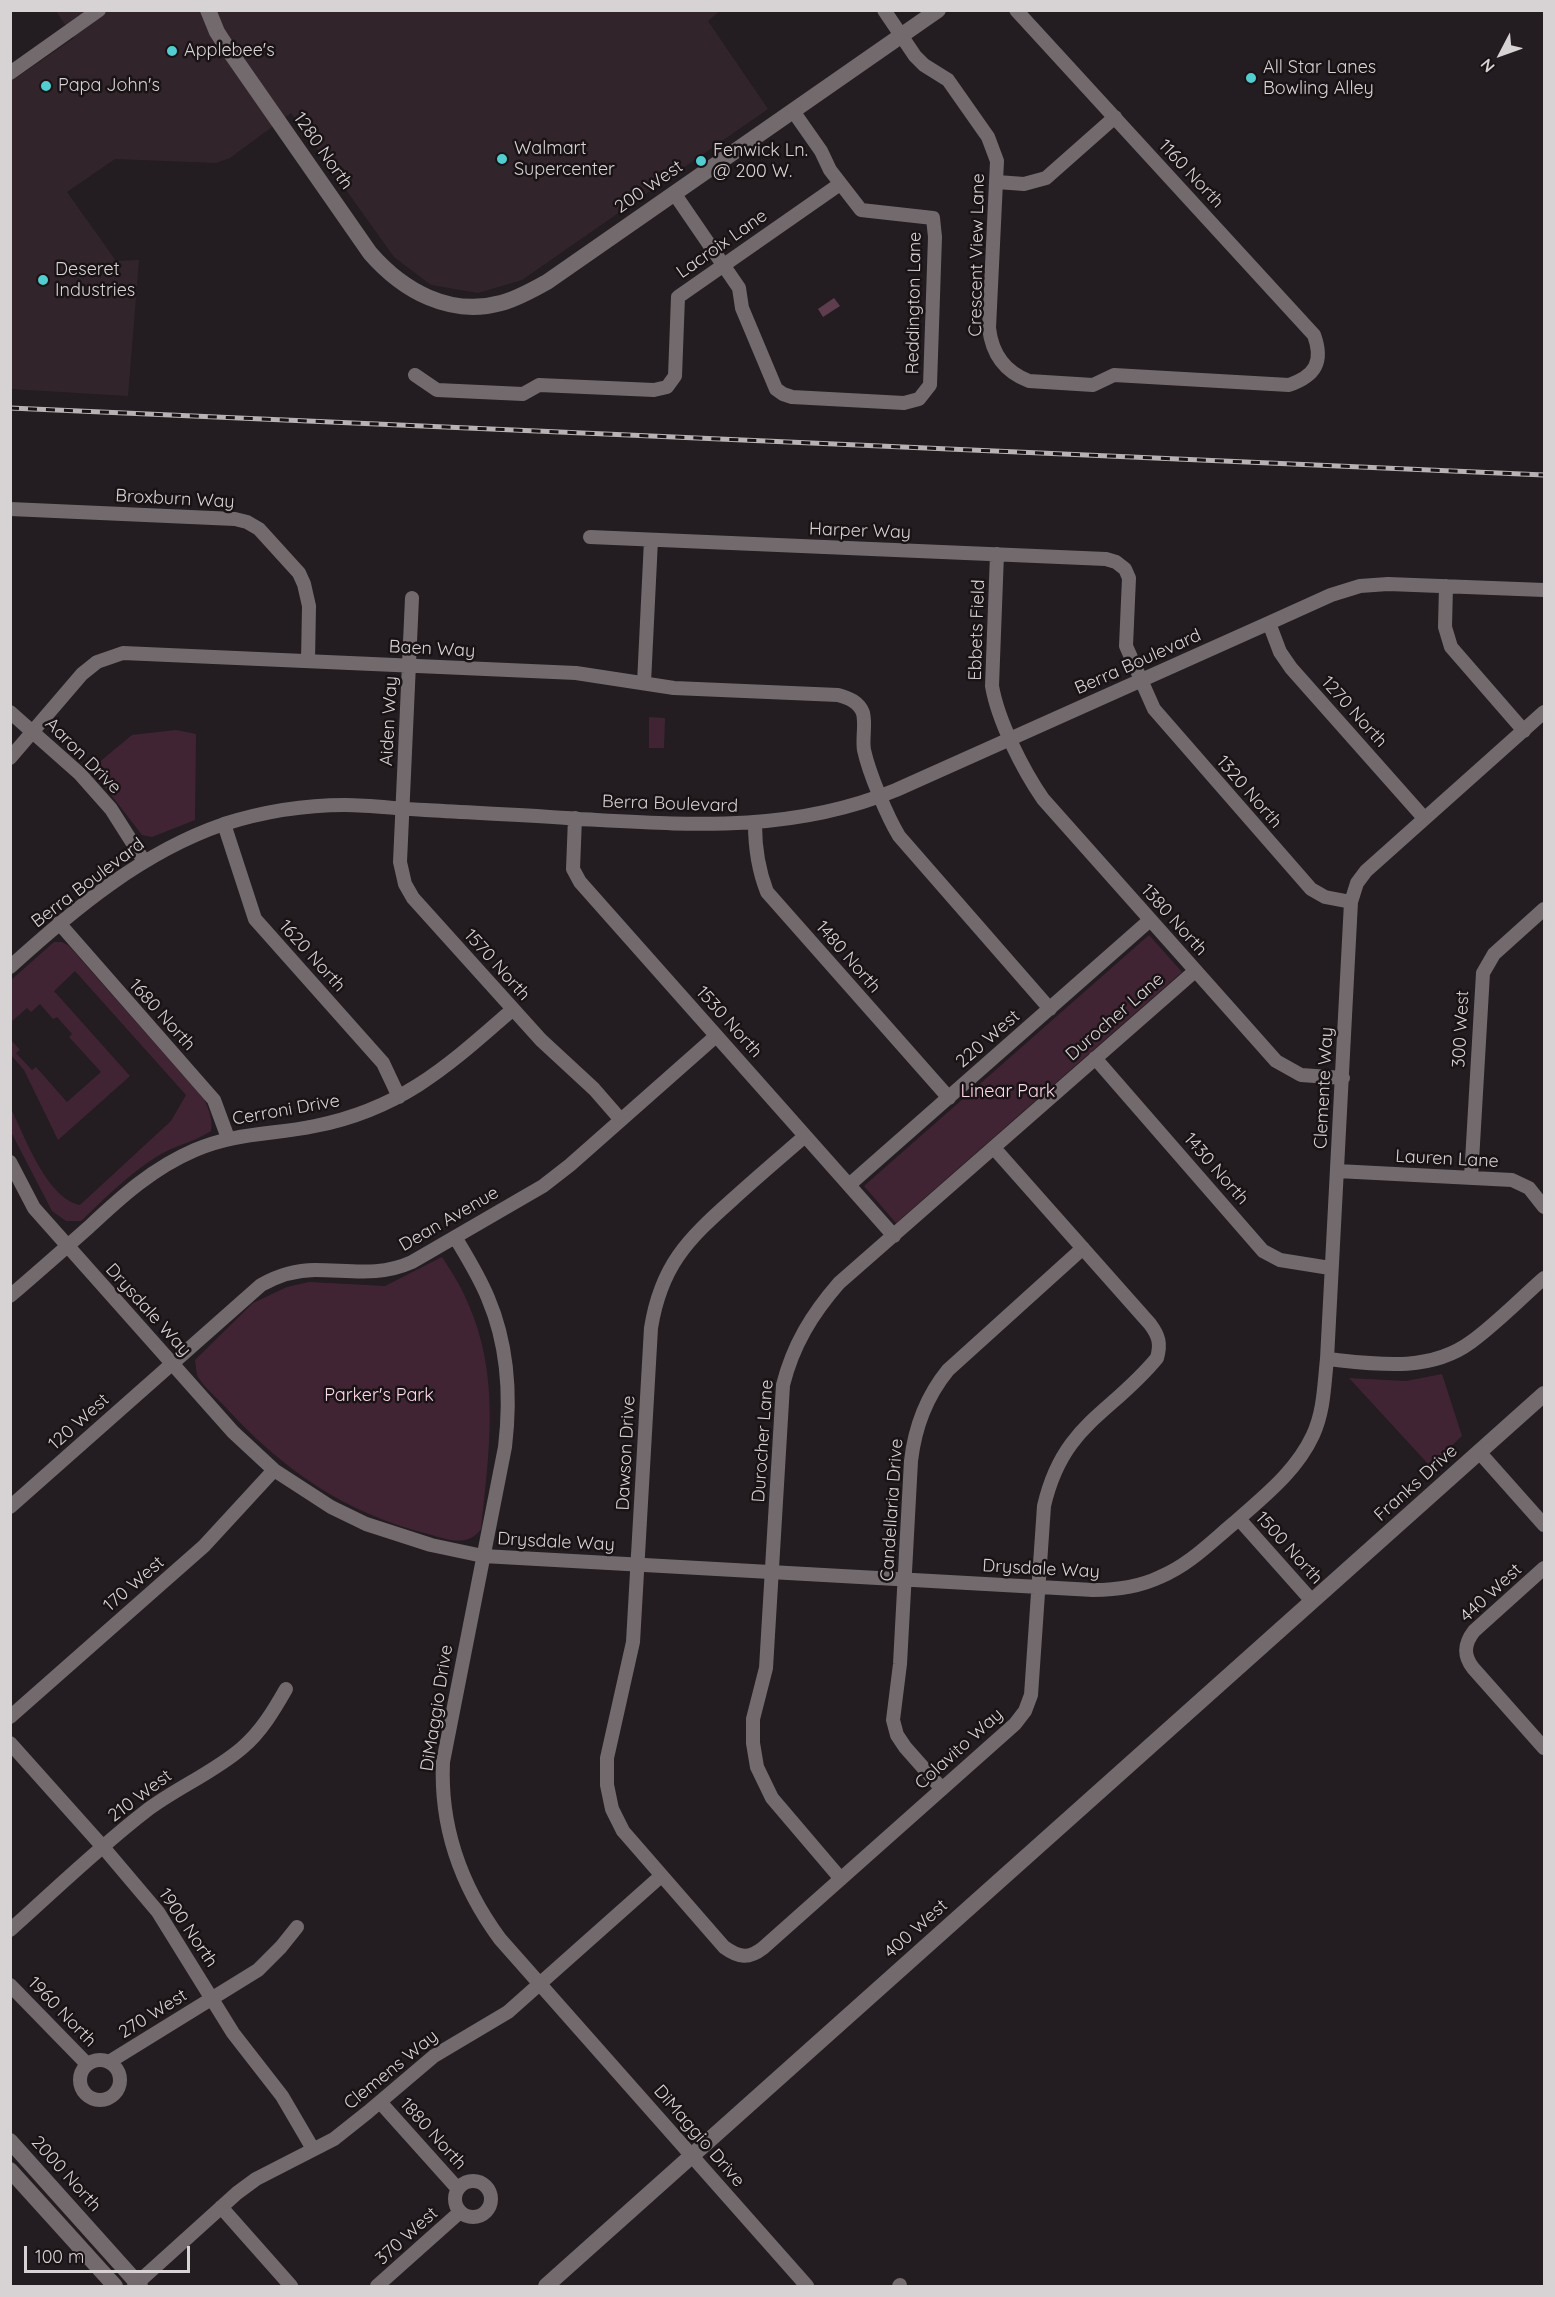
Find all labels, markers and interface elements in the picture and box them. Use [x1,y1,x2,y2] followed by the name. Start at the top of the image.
[1471,24,1531,84] north arrow
[184,40,275,62] place label: Applebee's
[165,44,179,58] marker: Applebee's
[1476,55,1499,77] text: N
[1263,57,1376,100] place label: All Star Lanes Bowling Alley
[1244,71,1258,85] marker: All Star Lanes Bowling Alley
[58,75,160,97] place label: Papa John's
[39,79,53,93] marker: Papa John's
[289,108,357,194] street label: 1280 North
[1154,135,1228,213] street label: 1160 North
[514,138,615,180] place label: Walmart Supercenter
[713,140,808,182] place label: Fenwick Ln. @ 200 W.
[495,152,509,166] marker: Walmart Supercenter
[694,154,708,168] marker: Fenwick Ln. @ 200 W.
[611,156,687,218] street label: 200 West
[965,173,989,337] street label: Crescent View Lane
[672,205,772,283] street label: Lacroix Lane
[902,231,926,375] street label: Reddington Lane
[55,259,135,302] place label: Deseret Industries
[36,273,50,287] marker: Deseret Industries
[115,485,235,513] street label: Broxburn Way
[809,518,911,544] street label: Harper Way
[964,579,990,681] street label: Ebbets Field
[1071,624,1205,700] street label: Berra Boulevard
[388,636,476,662] street label: Baen Way
[1316,672,1392,752] street label: 1270 North
[376,675,402,767] street label: Aiden Way
[40,713,126,799] street label: Aaron Drive
[1212,751,1286,833] street label: 1320 North
[602,791,738,817] street label: Berra Boulevard
[27,833,149,933] street label: Berra Boulevard
[1136,880,1212,960] street label: 1380 North
[274,916,350,996] street label: 1620 North
[811,917,885,997] street label: 1480 North
[459,925,535,1005] street label: 1570 North
[1061,968,1169,1066] street label: Durocher Lane
[124,975,200,1055] street label: 1680 North
[691,982,767,1062] street label: 1530 North
[1448,990,1474,1068] street label: 300 West
[952,1005,1024,1073] street label: 220 West
[1310,1026,1338,1150] street label: Clemente Way
[961,1081,1055,1103] park label: Linear Park
[231,1090,341,1130] street label: Cerroni Drive
[1179,1129,1253,1209] street label: 1430 North
[1395,1146,1499,1172] street label: Lauren Lane
[395,1182,503,1256] street label: Dean Avenue
[101,1259,195,1361] street label: Drysdale Way
[748,1379,778,1503] street label: Durocher Lane
[324,1385,434,1407] park label: Parker's Park
[44,1389,114,1455] street label: 120 West
[612,1395,640,1511] street label: Dawson Drive
[876,1438,908,1582] street label: Candellaria Drive
[1370,1440,1462,1526] street label: Franks Drive
[1251,1507,1327,1589] street label: 1500 North
[497,1528,615,1556] street label: Drysdale Way
[99,1552,169,1616] street label: 170 West
[982,1555,1100,1583] street label: Drysdale Way
[1456,1559,1526,1627] street label: 440 West
[416,1643,458,1773] street label: DiMaggio Drive
[911,1704,1007,1794] street label: Colavito Way
[104,1765,176,1827] street label: 210 West
[154,1885,222,1971] street label: 1900 North
[880,1895,952,1963] street label: 400 West
[23,1972,101,2052] street label: 1960 North
[115,1985,191,2043] street label: 270 West
[340,2026,442,2114] street label: Clemens Way
[649,2081,749,2191] street label: DiMaggio Drive
[395,2094,471,2174] street label: 1880 North
[26,2132,106,2216] street label: 2000 North
[371,2203,443,2269] street label: 370 West
[27,2234,194,2272] scale bar
[35,2245,84,2268] text: 100 m

